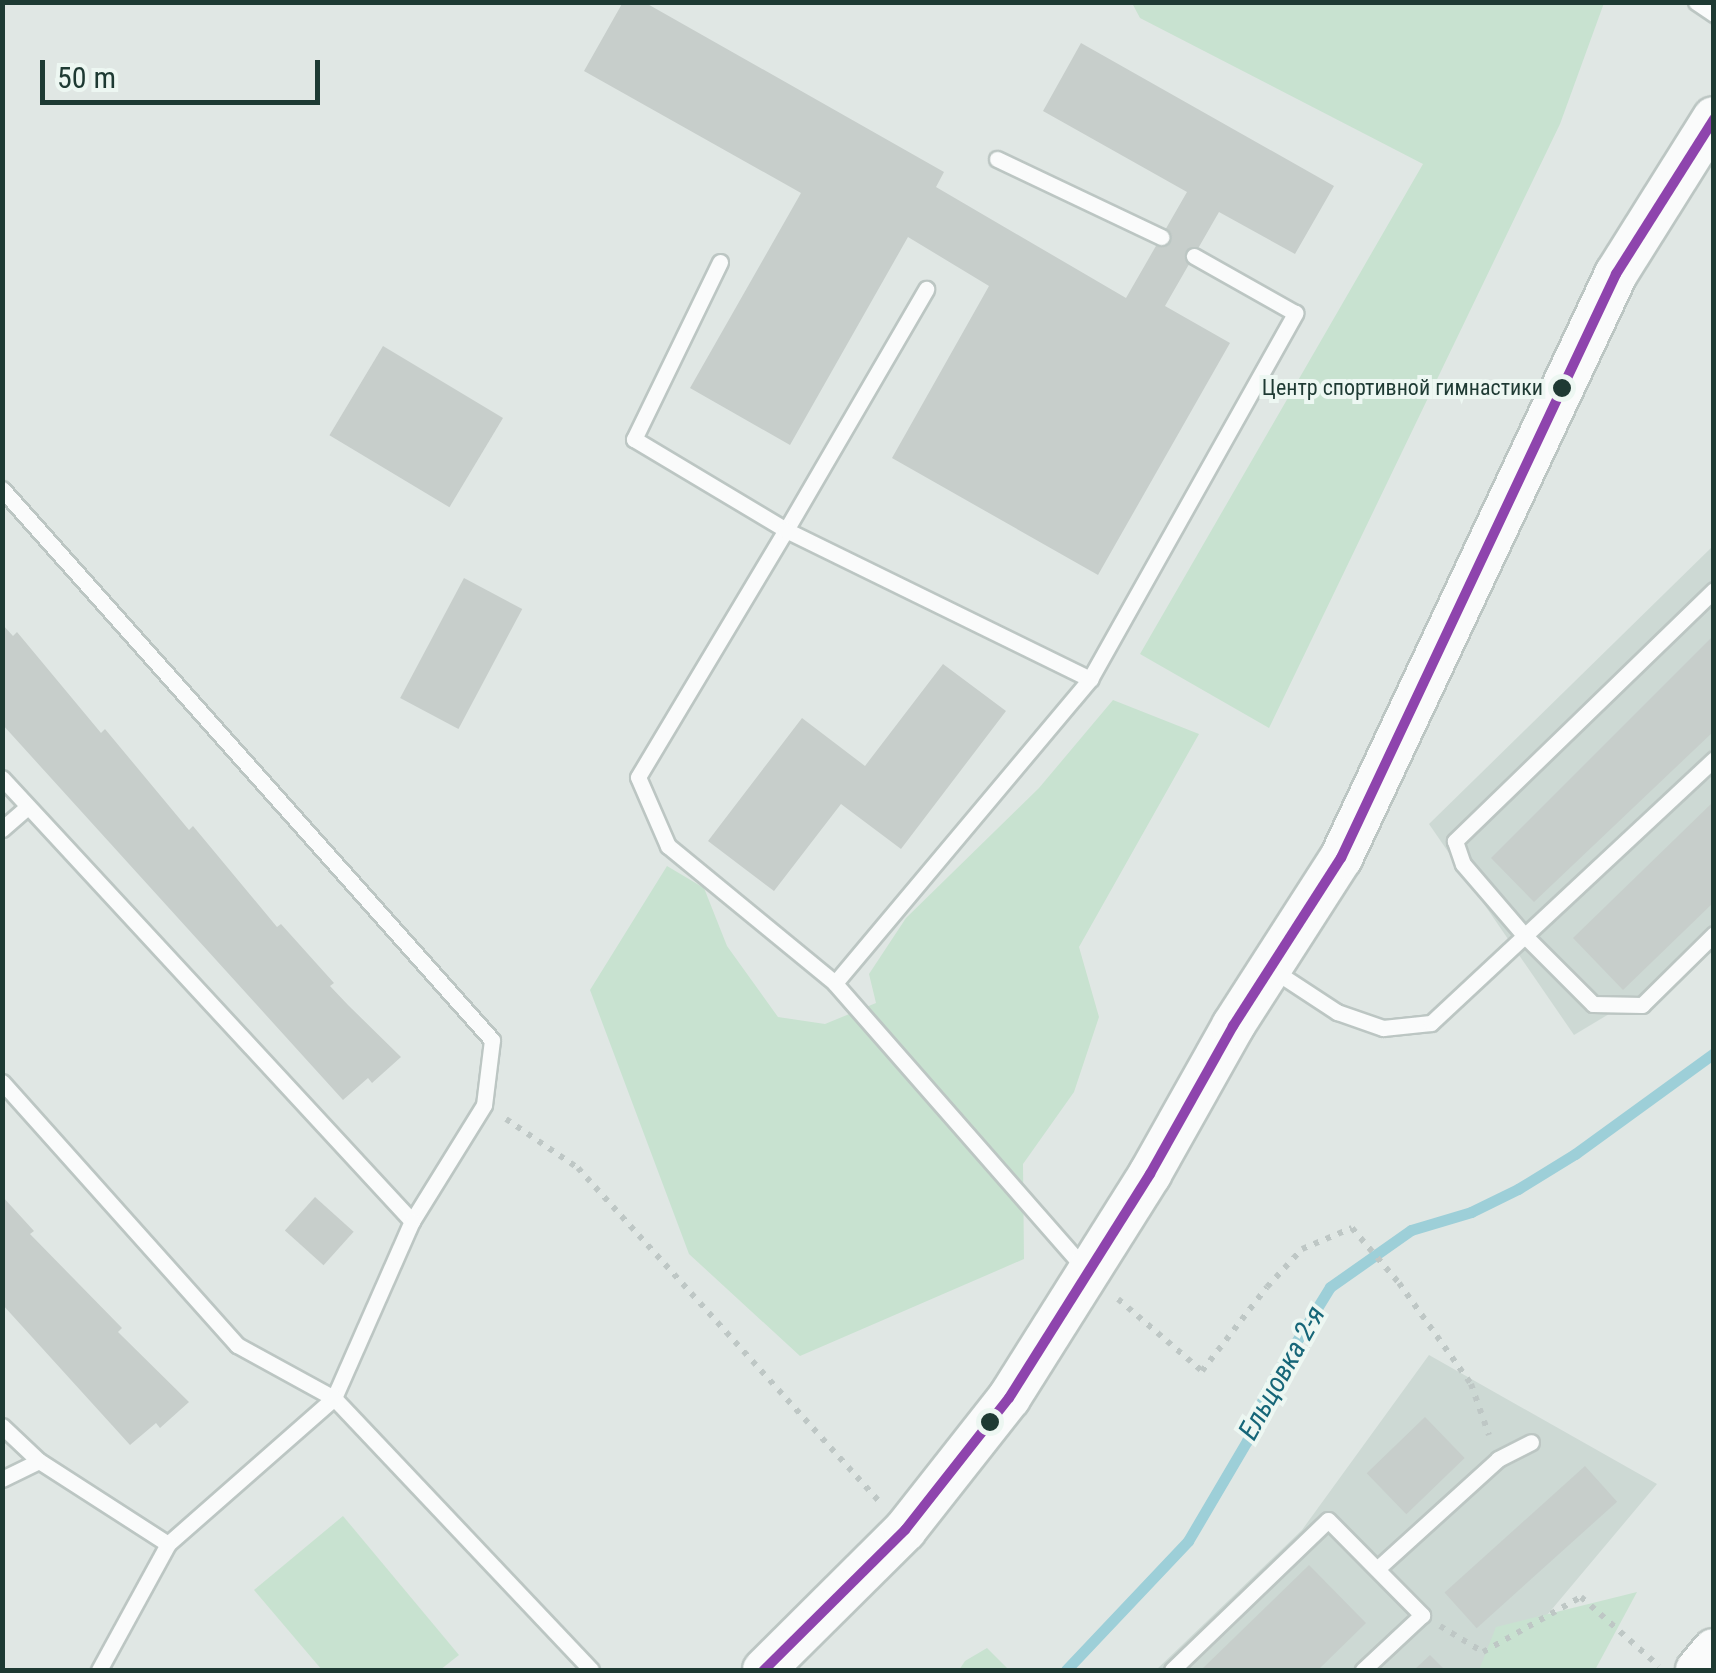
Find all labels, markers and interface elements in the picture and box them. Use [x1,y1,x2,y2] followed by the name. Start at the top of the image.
[45,40,325,102] scale bar
[57,60,116,95] text: 50 m
[1262,375,1543,401] place label: Центр спортивной гимнастики
[1552,378,1572,398] marker: Центр спортивной гимнастики
[1232,1300,1332,1446] water label: Ельцовка 2-я
[980,1412,1000,1432] unlabelled marker

